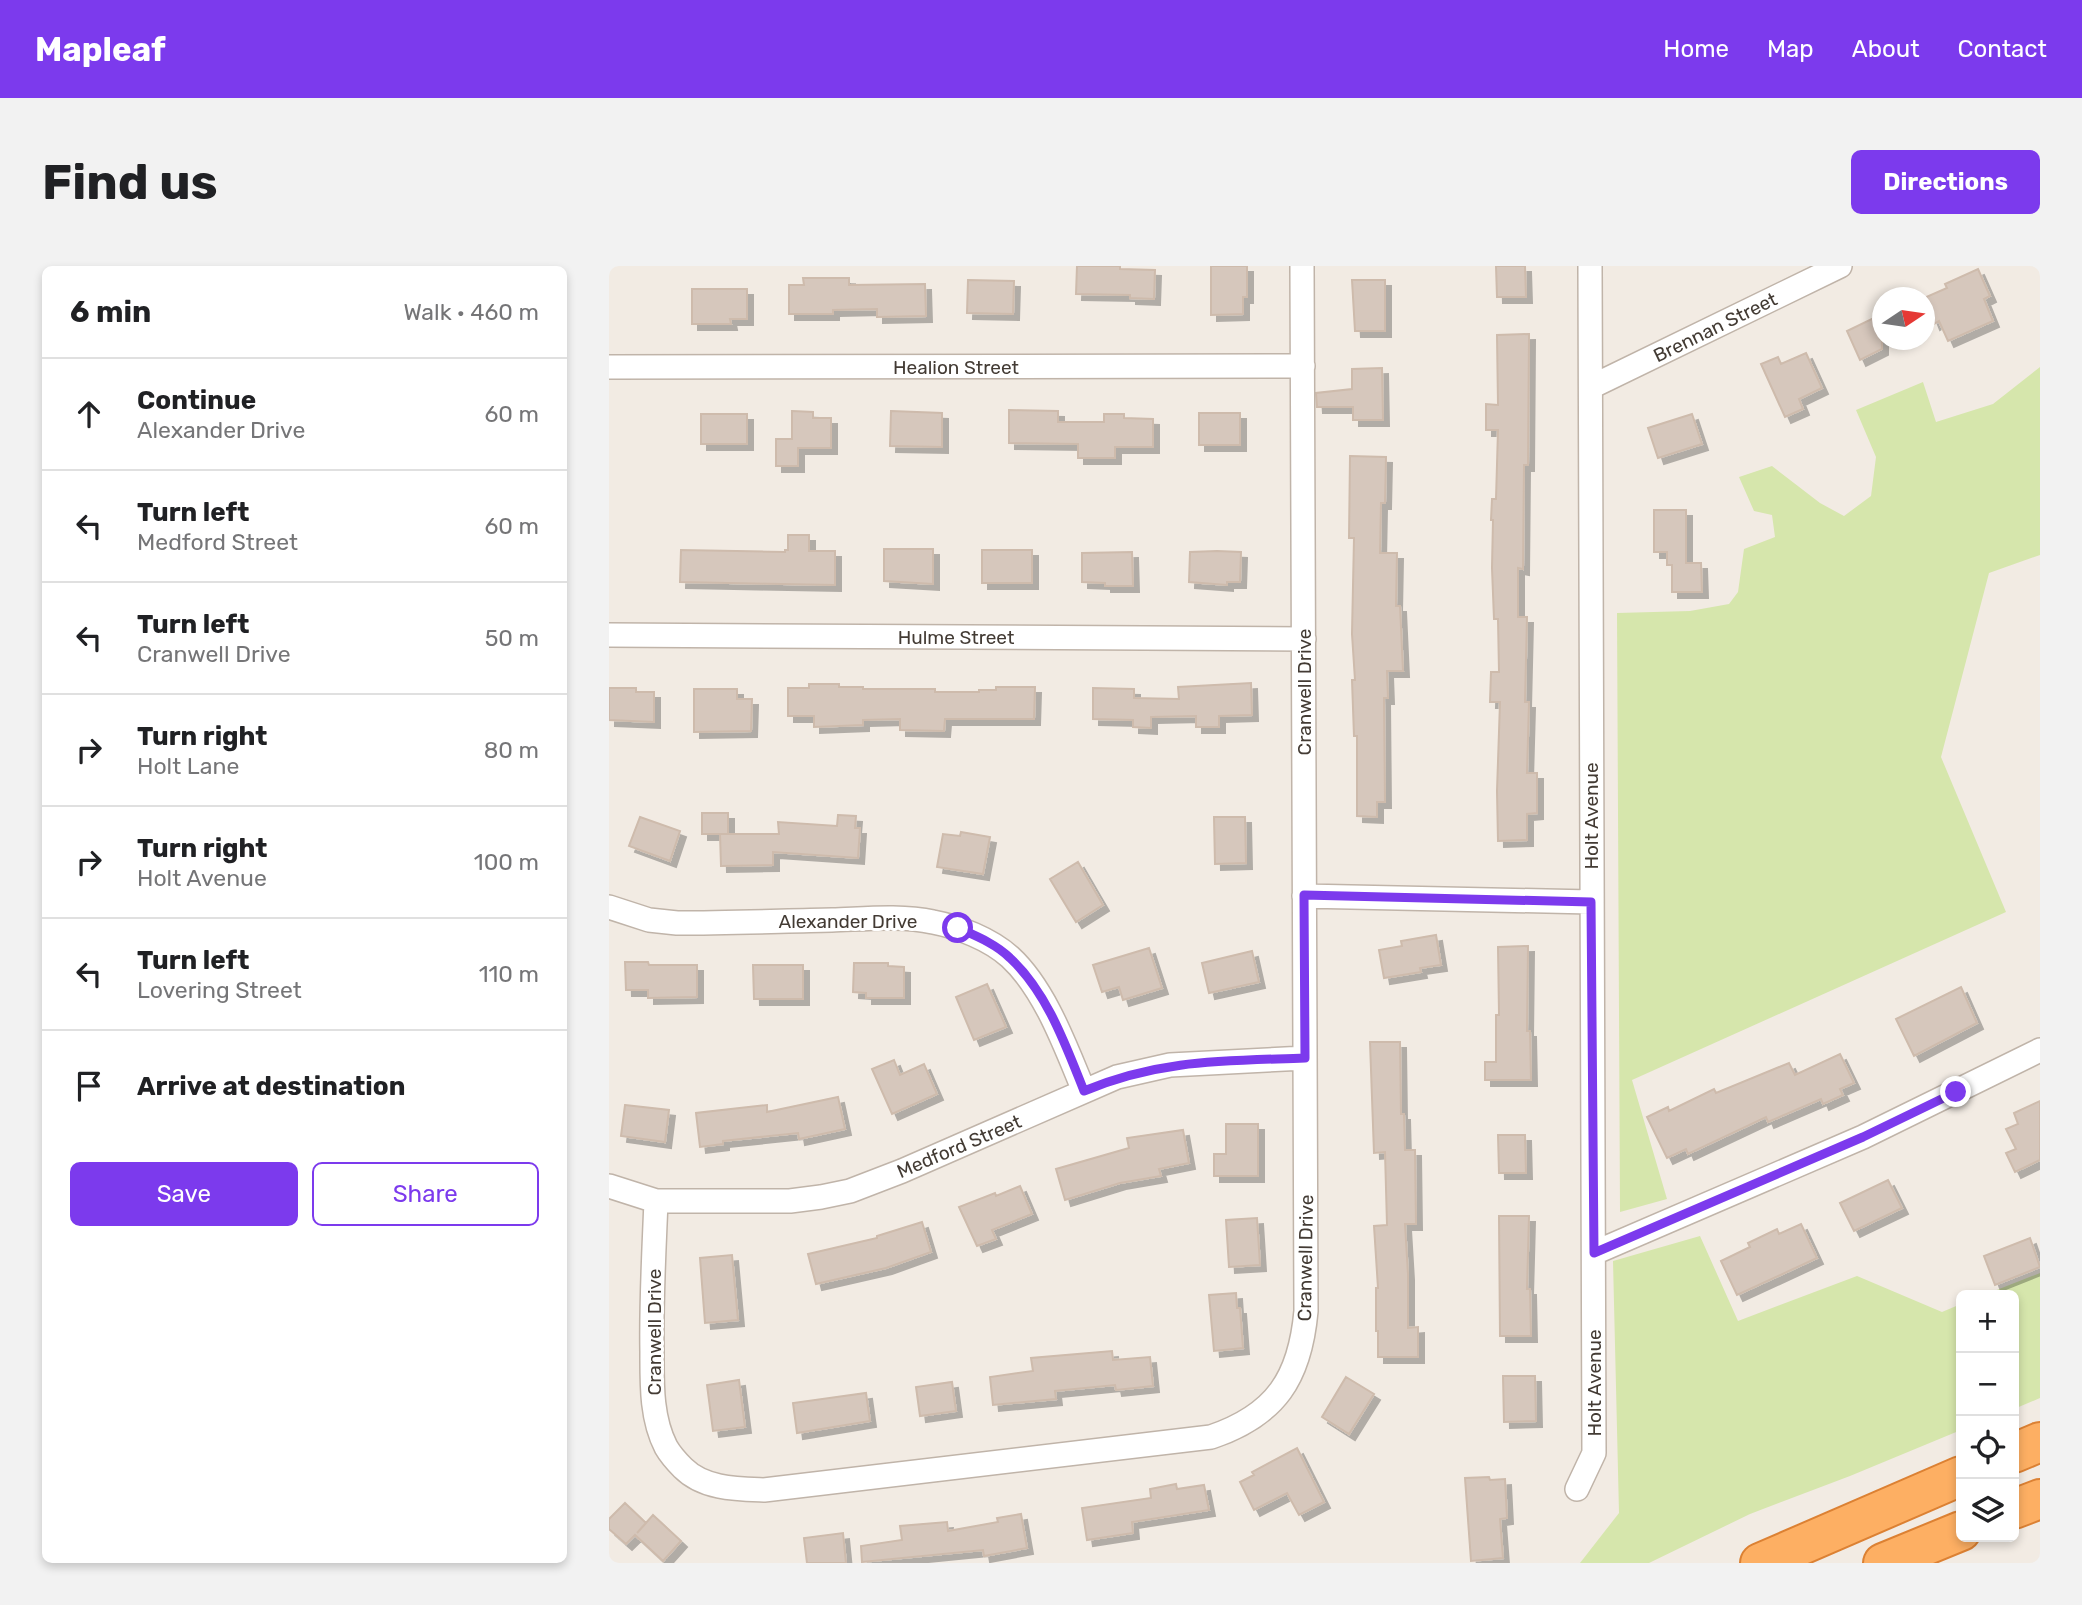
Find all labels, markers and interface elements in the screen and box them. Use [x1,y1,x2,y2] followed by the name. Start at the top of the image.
[35,30,166,69] text: Mapleaf
[1663,35,1729,63] text: Home
[1767,35,1814,63] text: Map
[1852,35,1920,63] text: About
[1958,35,2047,63] text: Contact
[1851,150,2040,214] button: Directions
[42,153,218,211] text: Find us
[1650,287,1781,367] street label: Brennan Street
[1872,287,1935,350] north arrow
[70,294,151,330] text: 6 min
[403,298,539,326] text: Walk · 460 m
[893,356,1020,379] street label: Healion Street
[137,385,256,416] text: Continue
[70,395,108,433] icon: ahead
[484,400,539,428] text: 60 m
[137,416,305,444] text: Alexander Drive
[137,497,249,528] text: Turn left
[70,507,108,545] icon: left
[484,512,539,540] text: 60 m
[137,528,298,556] text: Medford Street
[137,609,249,640] text: Turn left
[70,619,108,657] icon: left
[485,624,539,652] text: 50 m
[898,626,1015,649] street label: Hulme Street
[1293,629,1316,755] street label: Cranwell Drive
[137,640,291,668] text: Cranwell Drive
[137,721,267,752] text: Turn right
[70,731,108,769] icon: right
[484,736,539,764] text: 80 m
[137,752,239,780] text: Holt Lane
[1580,762,1603,870] street label: Holt Avenue
[137,833,267,864] text: Turn right
[70,843,108,881] icon: right
[474,848,539,876] text: 100 m
[137,864,267,892] text: Holt Avenue
[778,910,918,933] street label: Alexander Drive
[942,912,973,943] route start
[137,945,249,976] text: Turn left
[70,955,108,993] icon: left
[479,960,539,988] text: 110 m
[137,976,302,1004] text: Lovering Street
[70,1067,108,1105] icon: arrive
[137,1071,405,1102] text: Arrive at destination
[1940,1076,1971,1107] route end
[893,1110,1025,1183] street label: Medford Street
[70,1162,298,1226] button: Save
[312,1162,539,1226] button: Share
[1293,1194,1318,1322] street label: Cranwell Drive
[643,1269,666,1395] street label: Cranwell Drive
[1956,1290,2019,1542] map controls
[1956,1290,2019,1353] button: +
[1583,1329,1606,1437] street label: Holt Avenue
[1956,1353,2019,1416] button: −
[1956,1416,2019,1479] button: locate
[1956,1479,2019,1542] button: layers

